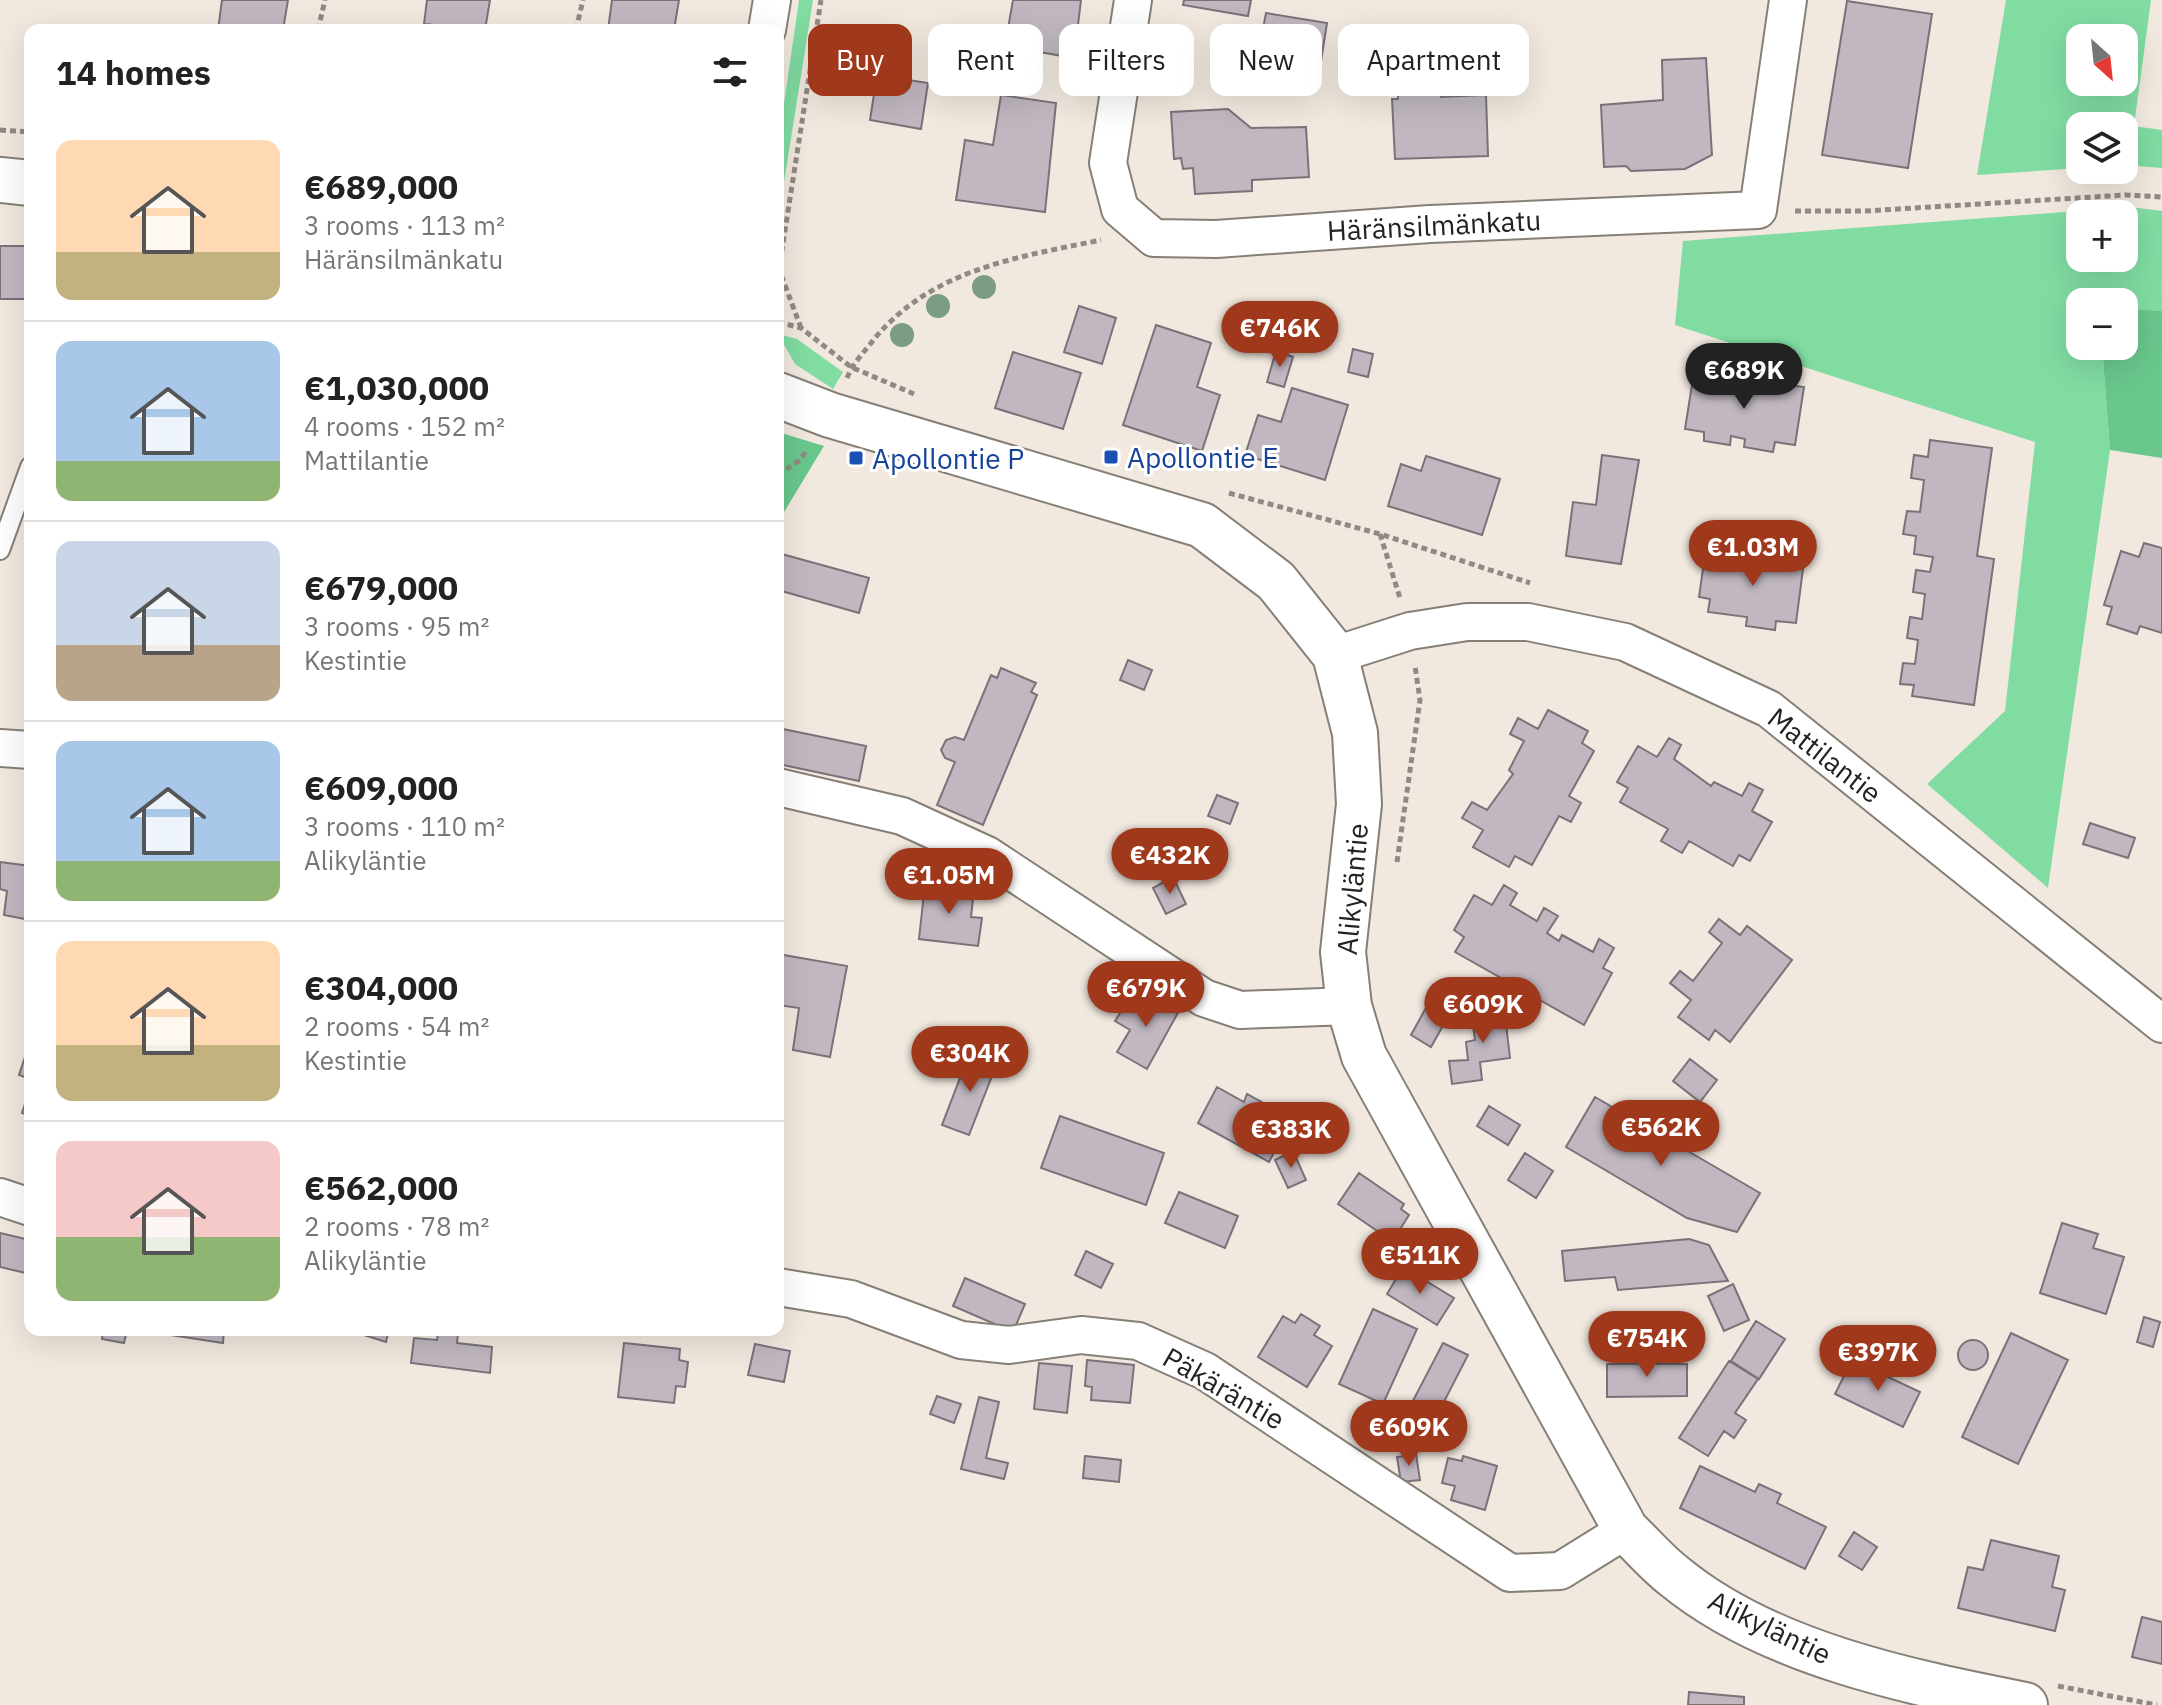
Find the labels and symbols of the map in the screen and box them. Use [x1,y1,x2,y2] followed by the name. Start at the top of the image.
[2066,24,2138,96] north arrow
[1326,201,1542,249] street label: Häränsilmänkatu
[1224,301,1336,369] pin: €746K
[1688,343,1800,411] pin: €689K
[1127,439,1279,476] place label: Apollontie E
[872,440,1024,477] place label: Apollontie P
[1102,448,1120,466] marker: Apollontie E
[847,449,865,467] marker: Apollontie P
[1688,520,1818,588] pin: €1.03M
[1761,699,1889,811] street label: Mattilantie
[1328,822,1376,956] street label: Alikyläntie
[1114,828,1226,896] pin: €432K
[884,848,1014,916] pin: €1.05M
[1090,961,1202,1029] pin: €679K
[1427,977,1539,1045] pin: €609K
[914,1026,1026,1094] pin: €304K
[1605,1100,1717,1168] pin: €562K
[1235,1102,1347,1170] pin: €383K
[1364,1228,1476,1296] pin: €511K
[1591,1311,1703,1379] pin: €754K
[1822,1325,1934,1393] pin: €397K
[1157,1338,1291,1438] street label: Päkäräntie
[1353,1400,1465,1468] pin: €609K
[1703,1581,1837,1673] street label: Alikyläntie

